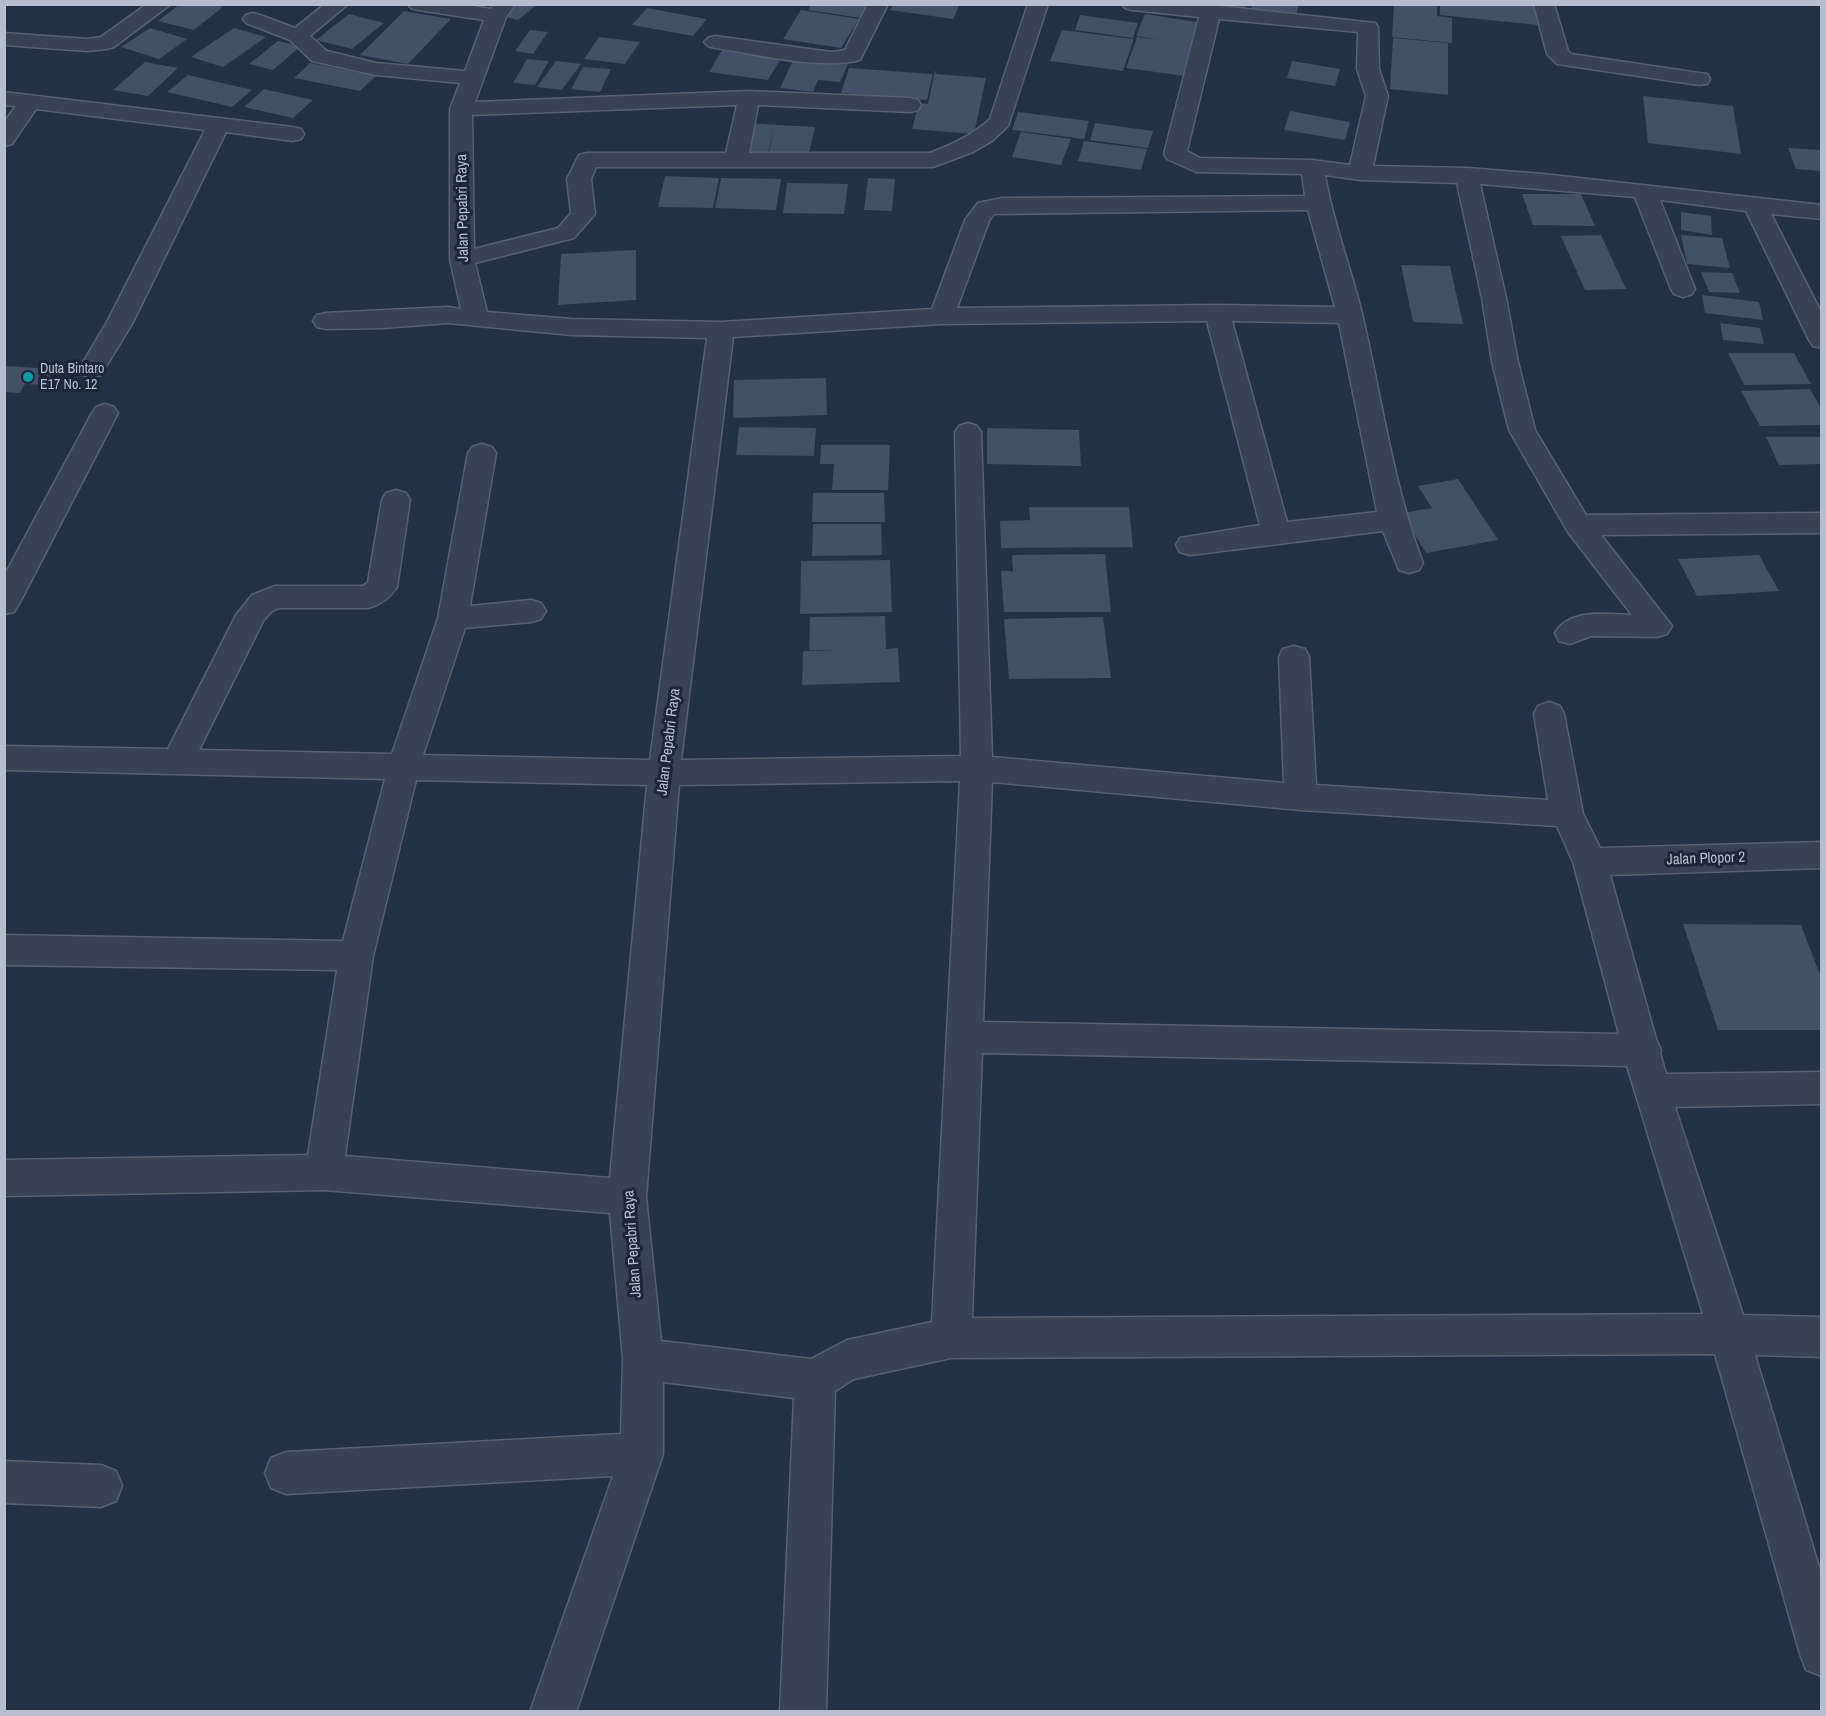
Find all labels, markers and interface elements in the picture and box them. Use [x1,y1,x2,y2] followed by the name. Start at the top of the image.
[453,154,473,262] street label: Jalan Pepabri Raya
[40,361,104,394] place label: Duta Bintaro E17 No. 12
[21,370,35,384] marker: Duta Bintaro E17 No. 12
[653,687,685,797] street label: Jalan Pepabri Raya
[1666,849,1746,869] street label: Jalan Plopor 2
[620,1189,646,1299] street label: Jalan Pepabri Raya

